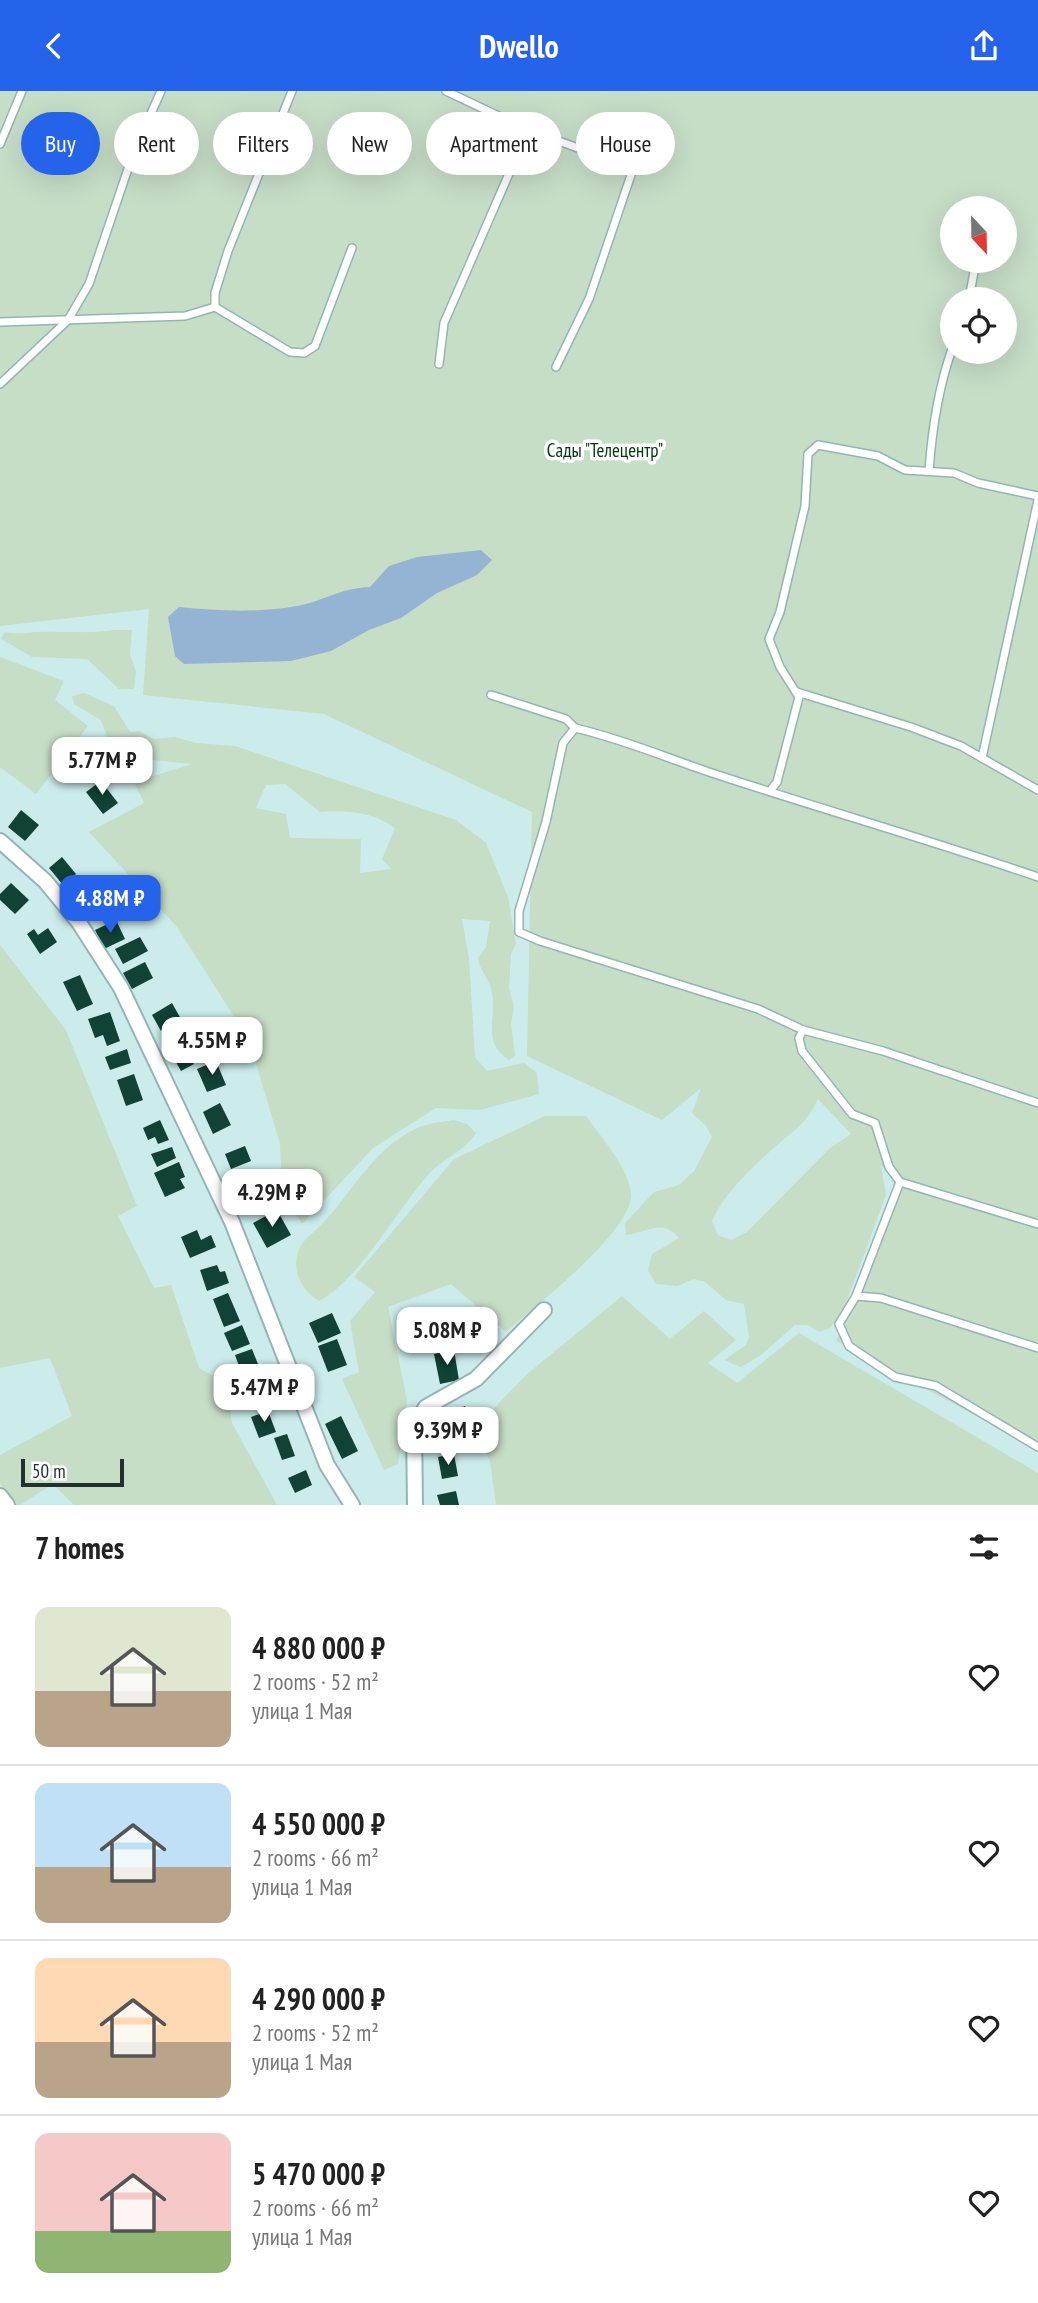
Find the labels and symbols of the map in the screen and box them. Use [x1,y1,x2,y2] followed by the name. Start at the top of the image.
[940,196,1017,273] north arrow
[547,438,663,462] park label: Сады "Телецентр"
[37,737,167,797] pin: 5.77M ₽
[45,875,175,935] pin: 4.88M ₽
[147,1017,277,1077] pin: 4.55M ₽
[207,1169,337,1229] pin: 4.29M ₽
[382,1307,512,1367] pin: 5.08M ₽
[199,1365,329,1424] pin: 5.47M ₽
[383,1407,513,1467] pin: 9.39M ₽
[21,1456,124,1488] scale bar

